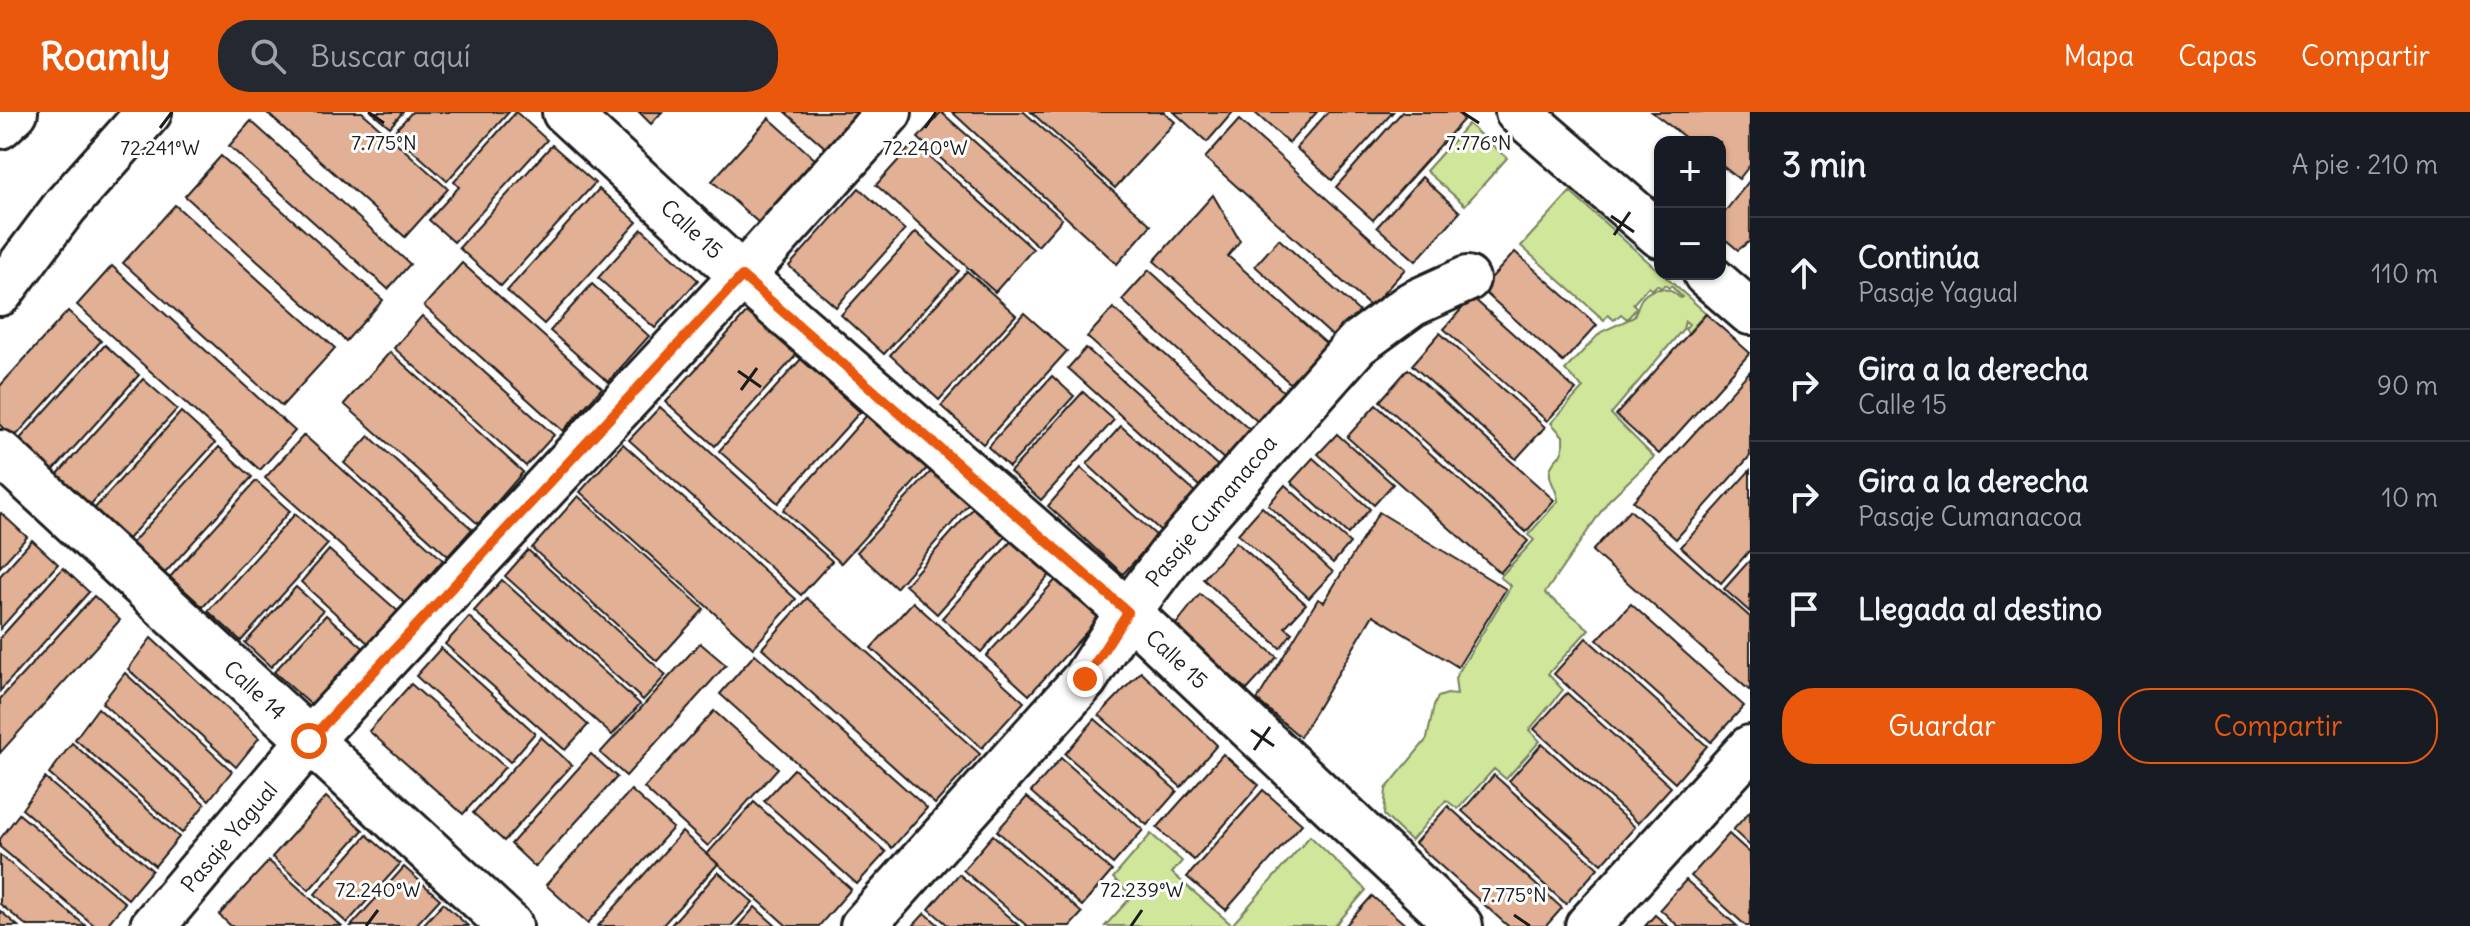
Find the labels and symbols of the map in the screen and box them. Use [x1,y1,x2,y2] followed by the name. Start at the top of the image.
[351,130,417,155] text: 7.775°N
[1446,130,1512,155] text: 7.776°N
[120,135,200,160] text: 72.241°W
[882,135,968,160] text: 72.240°W
[655,193,729,265] street label: Calle 15
[1139,429,1283,593] street label: Pasaje Cumanacoa
[1140,623,1214,695] street label: Calle 15
[218,654,292,726] street label: Calle 14
[1067,661,1103,697] route end
[291,723,327,759] route start
[175,776,283,898] street label: Pasaje Yagual
[335,877,421,902] text: 72.240°W
[1100,877,1184,902] text: 72.239°W
[1481,882,1547,907] text: 7.775°N

